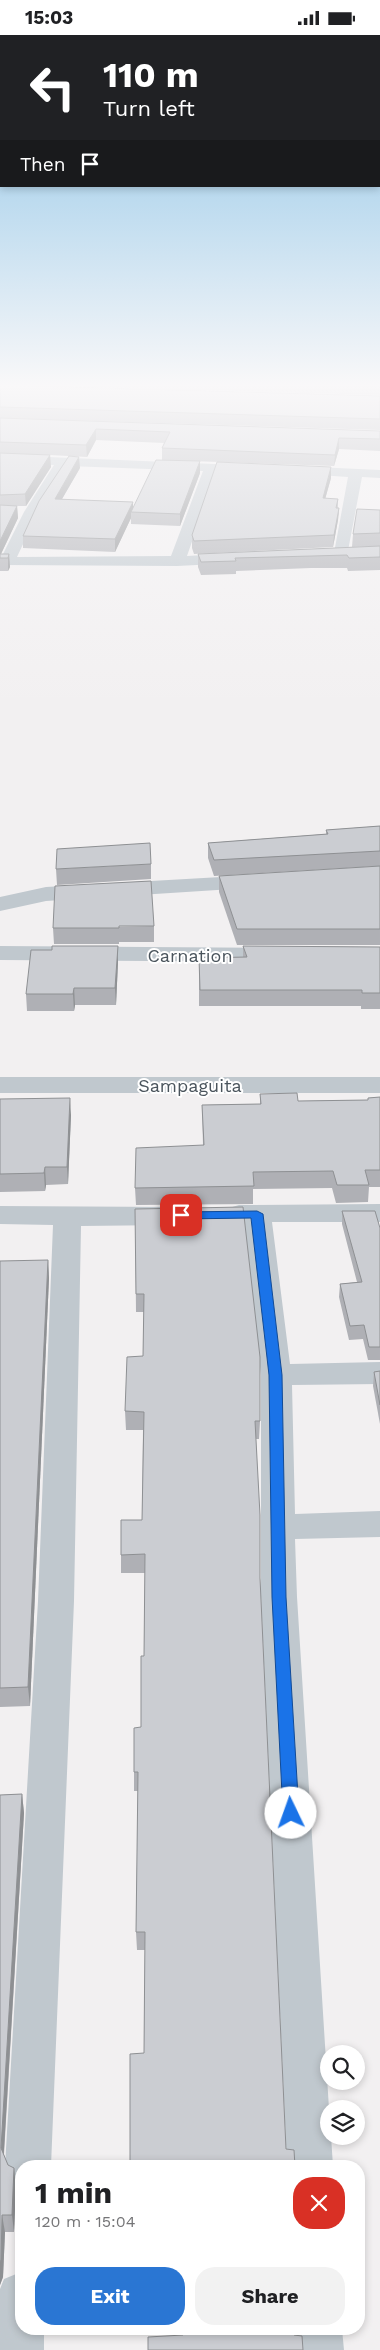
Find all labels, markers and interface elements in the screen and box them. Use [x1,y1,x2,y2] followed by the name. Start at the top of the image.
[25,6,73,29] text: 15:03
[103,54,199,96] text: 110 m
[20,55,85,120] icon: left
[103,96,195,121] text: Turn left
[76,150,104,178] icon: arrive
[20,153,66,176] text: Then
[147,945,233,966] street label: Carnation
[138,1075,242,1096] street label: Sampaguita
[160,1194,202,1236] pin
[167,1201,195,1229] icon: arrive
[264,1786,316,1838] position arrow
[320,2045,365,2145] map controls
[320,2045,365,2090] button: search
[320,2100,365,2145] button: layers
[35,2175,112,2210] text: 1 min
[293,2177,345,2229] button: close
[35,2212,135,2231] text: 120 m · 15:04
[35,2267,185,2325] button: Exit
[195,2267,345,2325] button: Share

